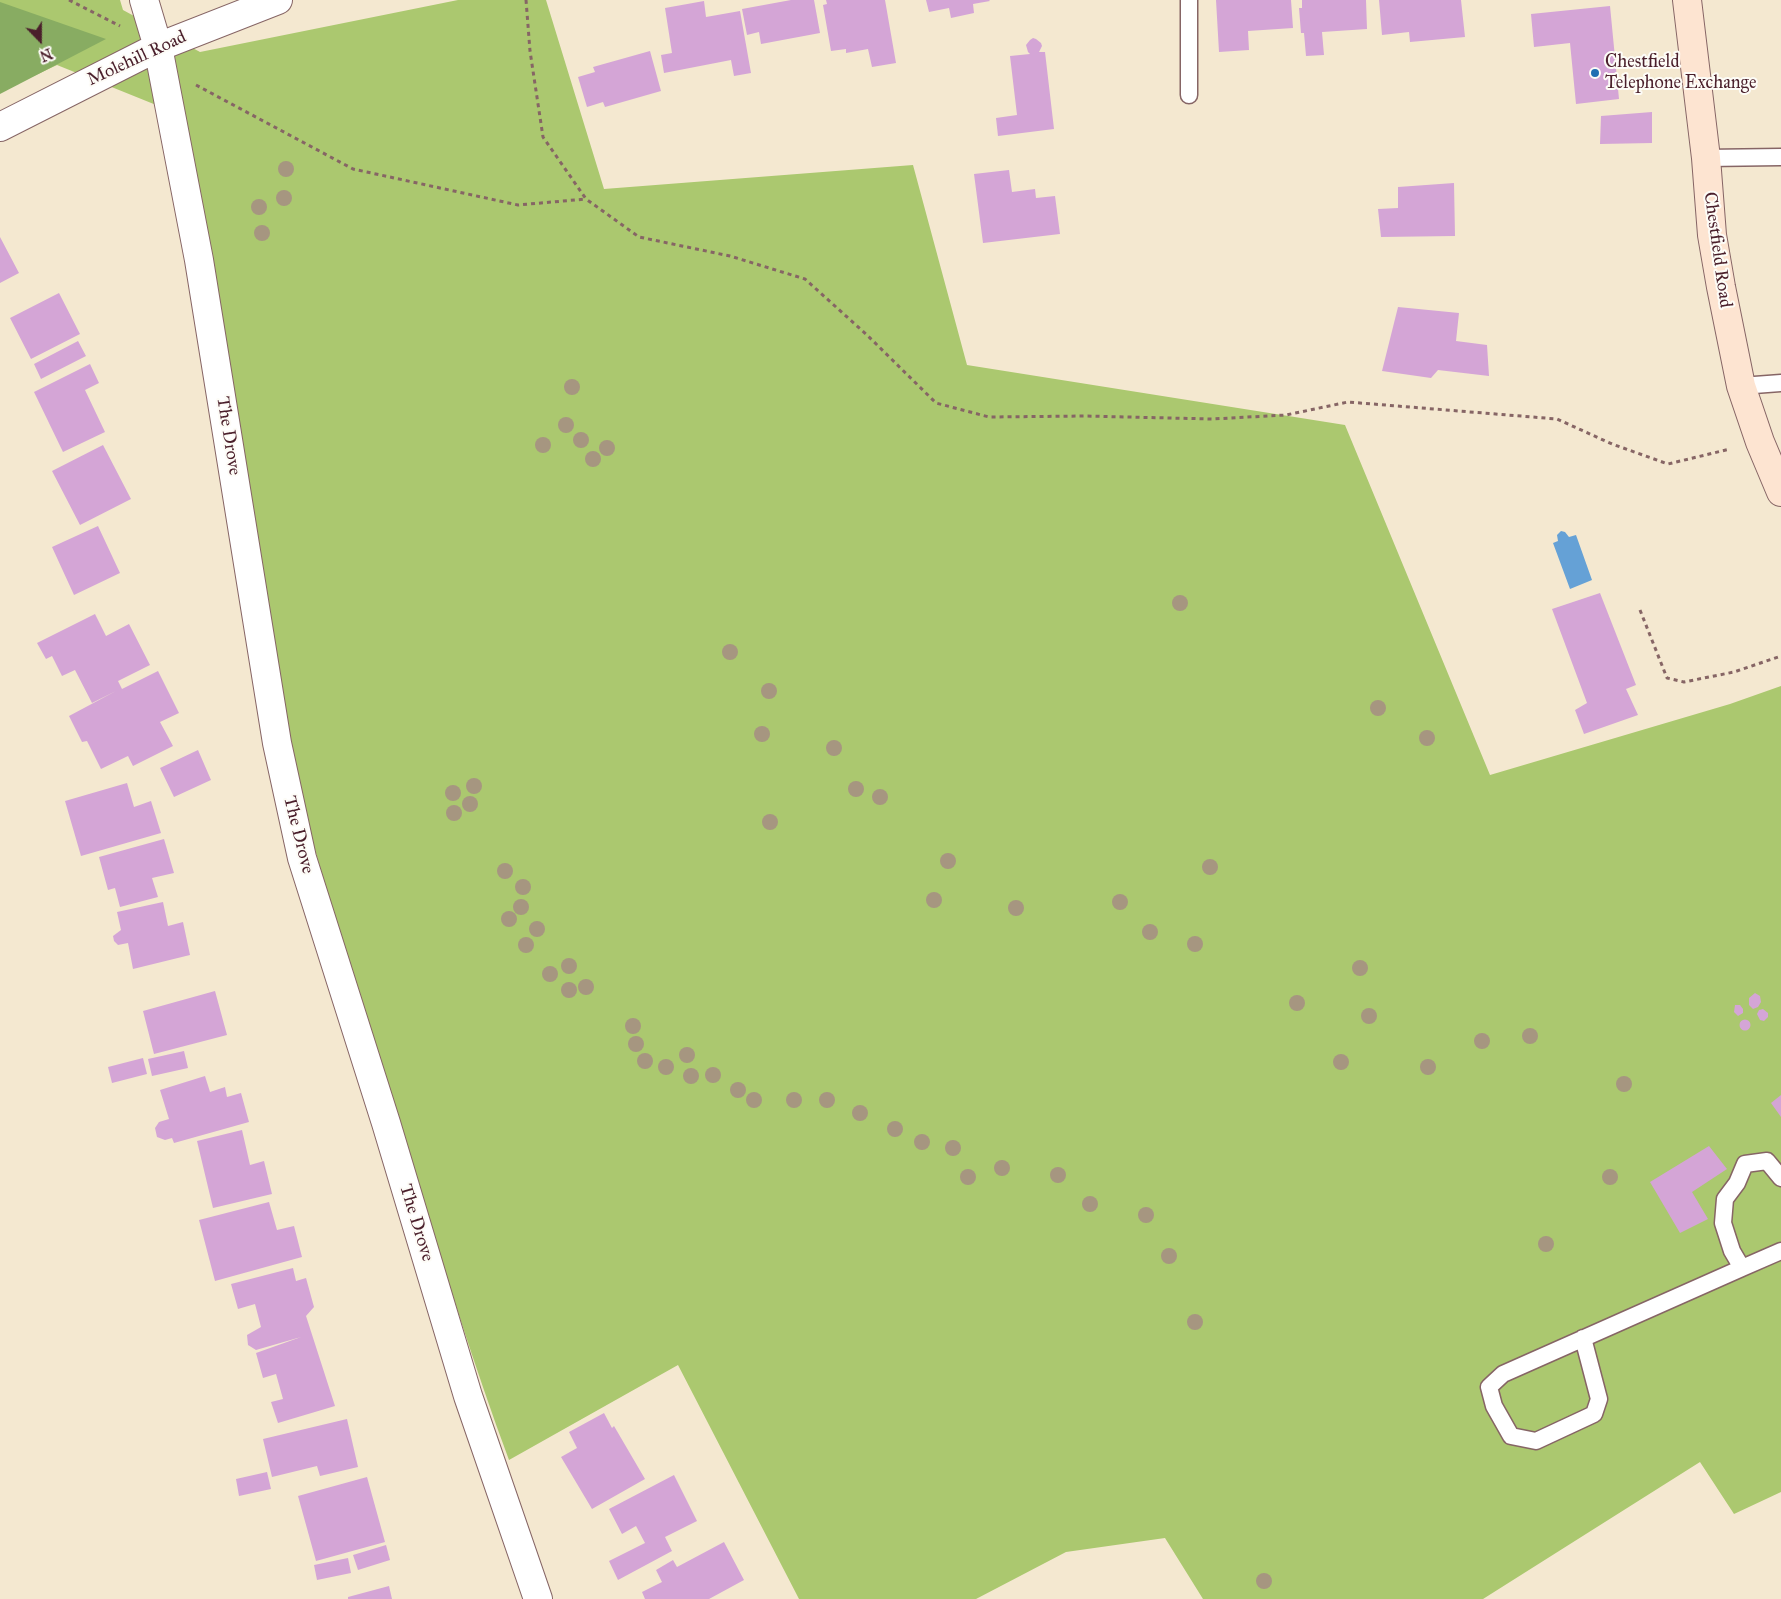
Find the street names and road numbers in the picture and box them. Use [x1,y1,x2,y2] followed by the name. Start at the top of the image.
[84,27,190,91] street label: Molehill Road
[1698,191,1736,309] street label: Chestfield Road
[211,395,245,477] street label: The Drove
[278,794,318,876] street label: The Drove
[394,1182,438,1264] street label: The Drove

